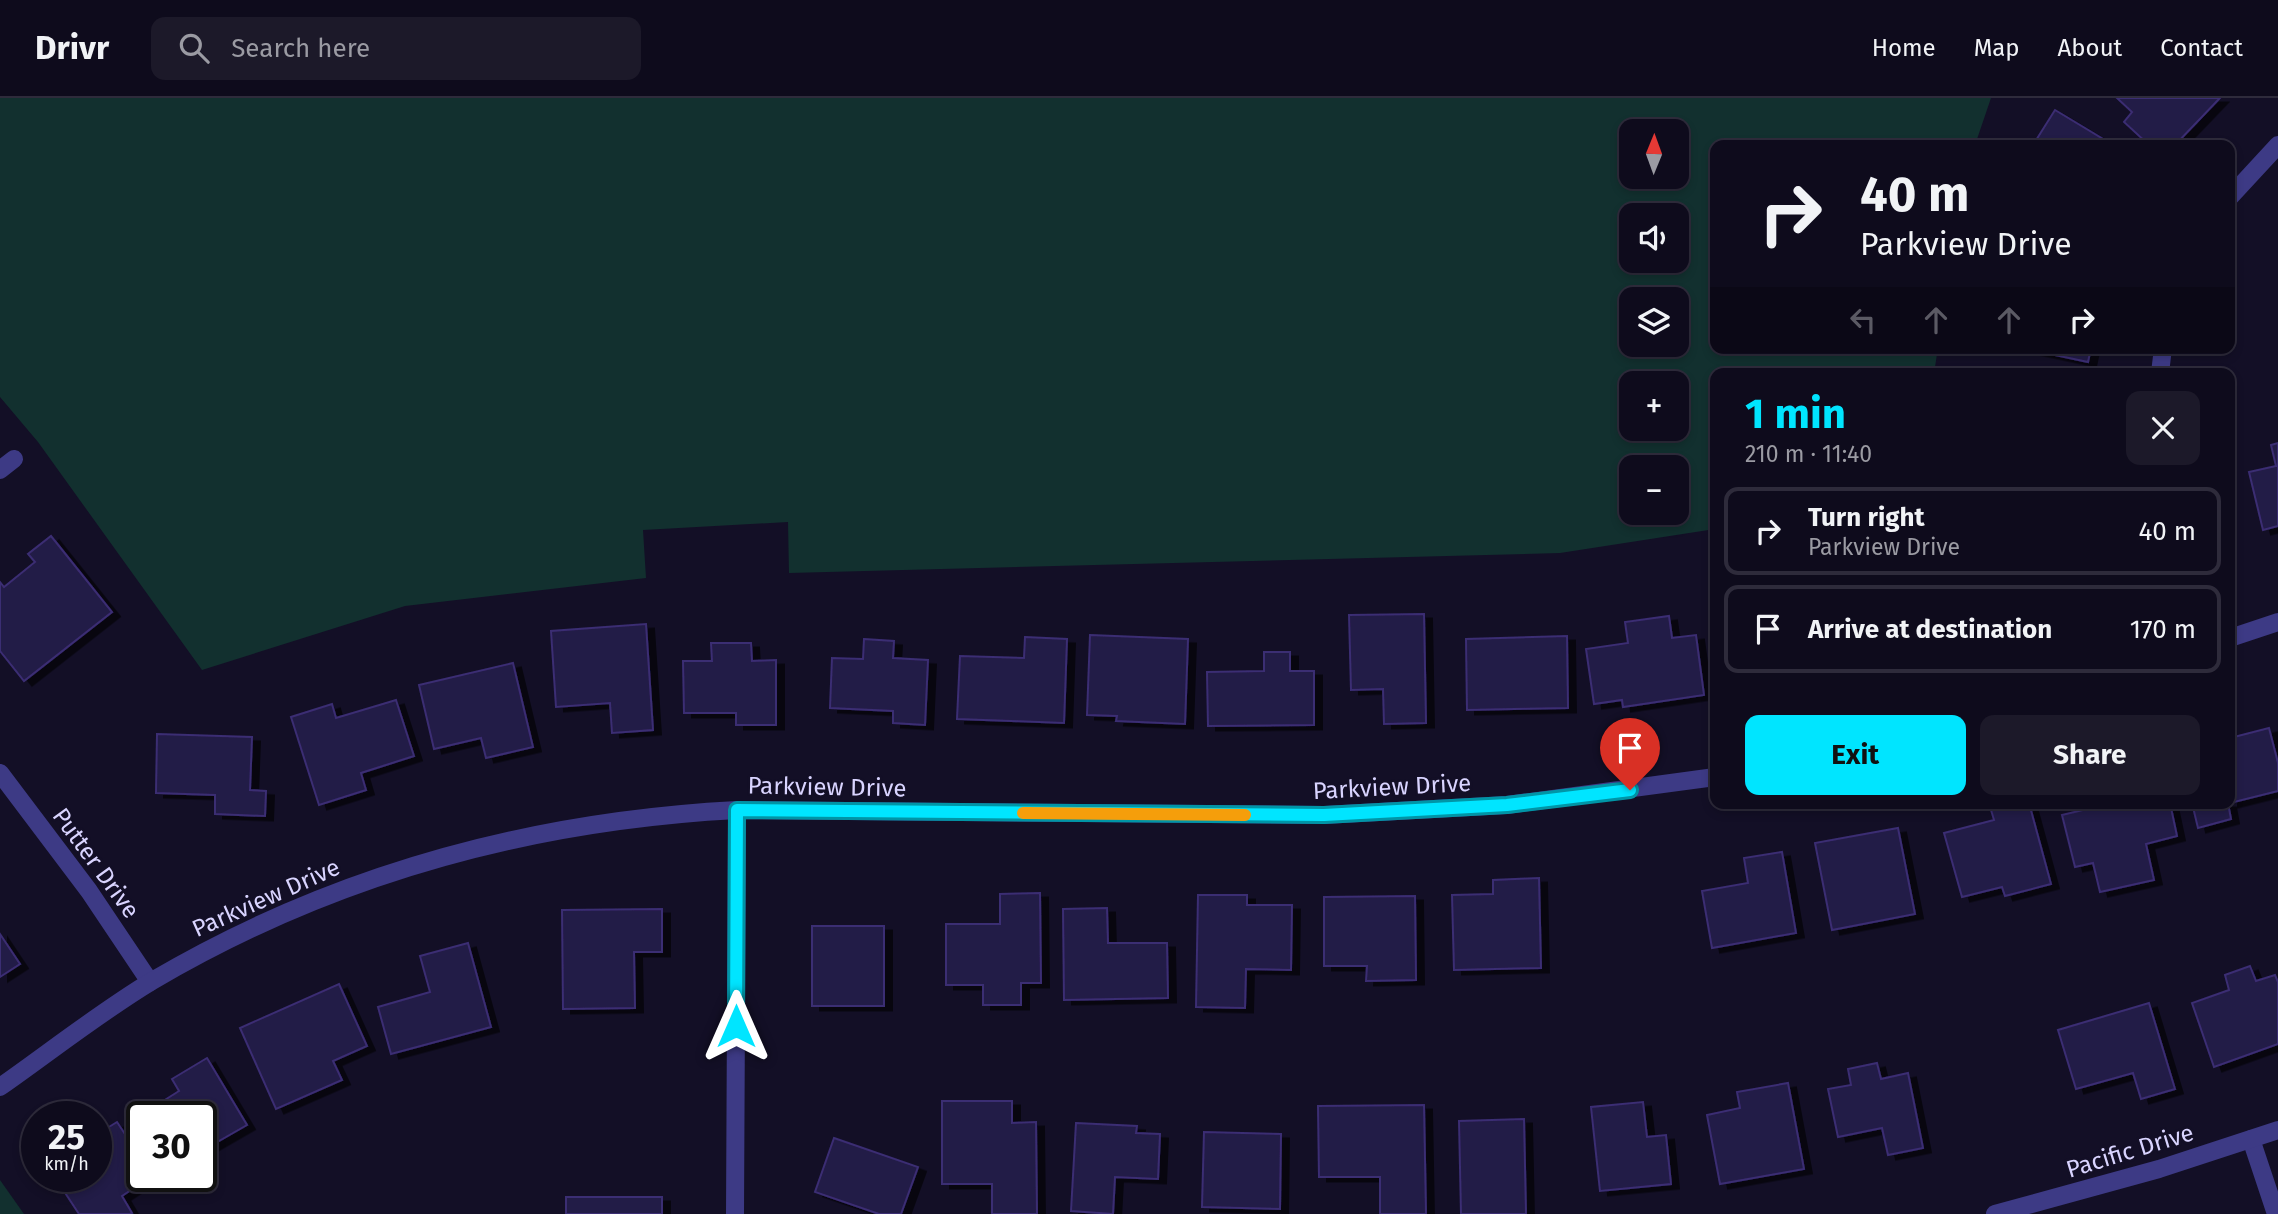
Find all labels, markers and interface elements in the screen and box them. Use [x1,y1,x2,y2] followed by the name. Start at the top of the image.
[151,17,641,80] search box
[35,28,109,68] text: Drivr
[175,29,213,67] icon: search
[231,33,370,64] text: Search here
[1872,34,1936,62] text: Home
[1974,34,2020,62] text: Map
[2058,34,2122,62] text: About
[2160,34,2243,62] text: Contact
[1619,119,1689,189] north arrow
[1619,119,1689,525] map controls
[1860,165,1969,224] text: 40 m
[1745,168,1836,259] icon: right
[1619,203,1689,273] button: sound
[1860,225,2072,263] text: Parkview Drive
[1619,287,1689,357] button: layers
[1844,301,1882,339] icon: left
[1917,301,1955,339] icon: ahead
[1990,301,2028,339] icon: ahead
[2063,301,2101,339] icon: right
[1619,371,1689,441] button: +
[1745,389,1846,439] text: 1 min
[2126,391,2200,465] button: close
[1745,440,1872,468] text: 210 m · 11:40
[1619,455,1689,525] button: −
[1808,502,1925,533] text: Turn right
[1749,512,1787,550] icon: right
[2138,516,2196,547] text: 40 m
[1808,533,1960,561] text: Parkview Drive
[1749,610,1787,648] icon: arrive
[1808,614,2052,645] text: Arrive at destination
[2130,614,2196,645] text: 170 m
[1745,715,1966,795] button: Exit
[1980,715,2200,795] button: Share
[1600,718,1660,790] pin
[1611,729,1649,767] icon: arrive
[1312,769,1472,805] street label: Parkview Drive
[747,772,907,802] street label: Parkview Drive
[47,803,145,923] street label: Putter Drive
[188,853,344,943] street label: Parkview Drive
[699,989,773,1063] position arrow
[126,1101,217,1192] speed limit sign: 30
[48,1116,85,1158] text: 25
[2063,1118,2197,1184] street label: Pacific Drive
[44,1153,89,1175] text: km/h

